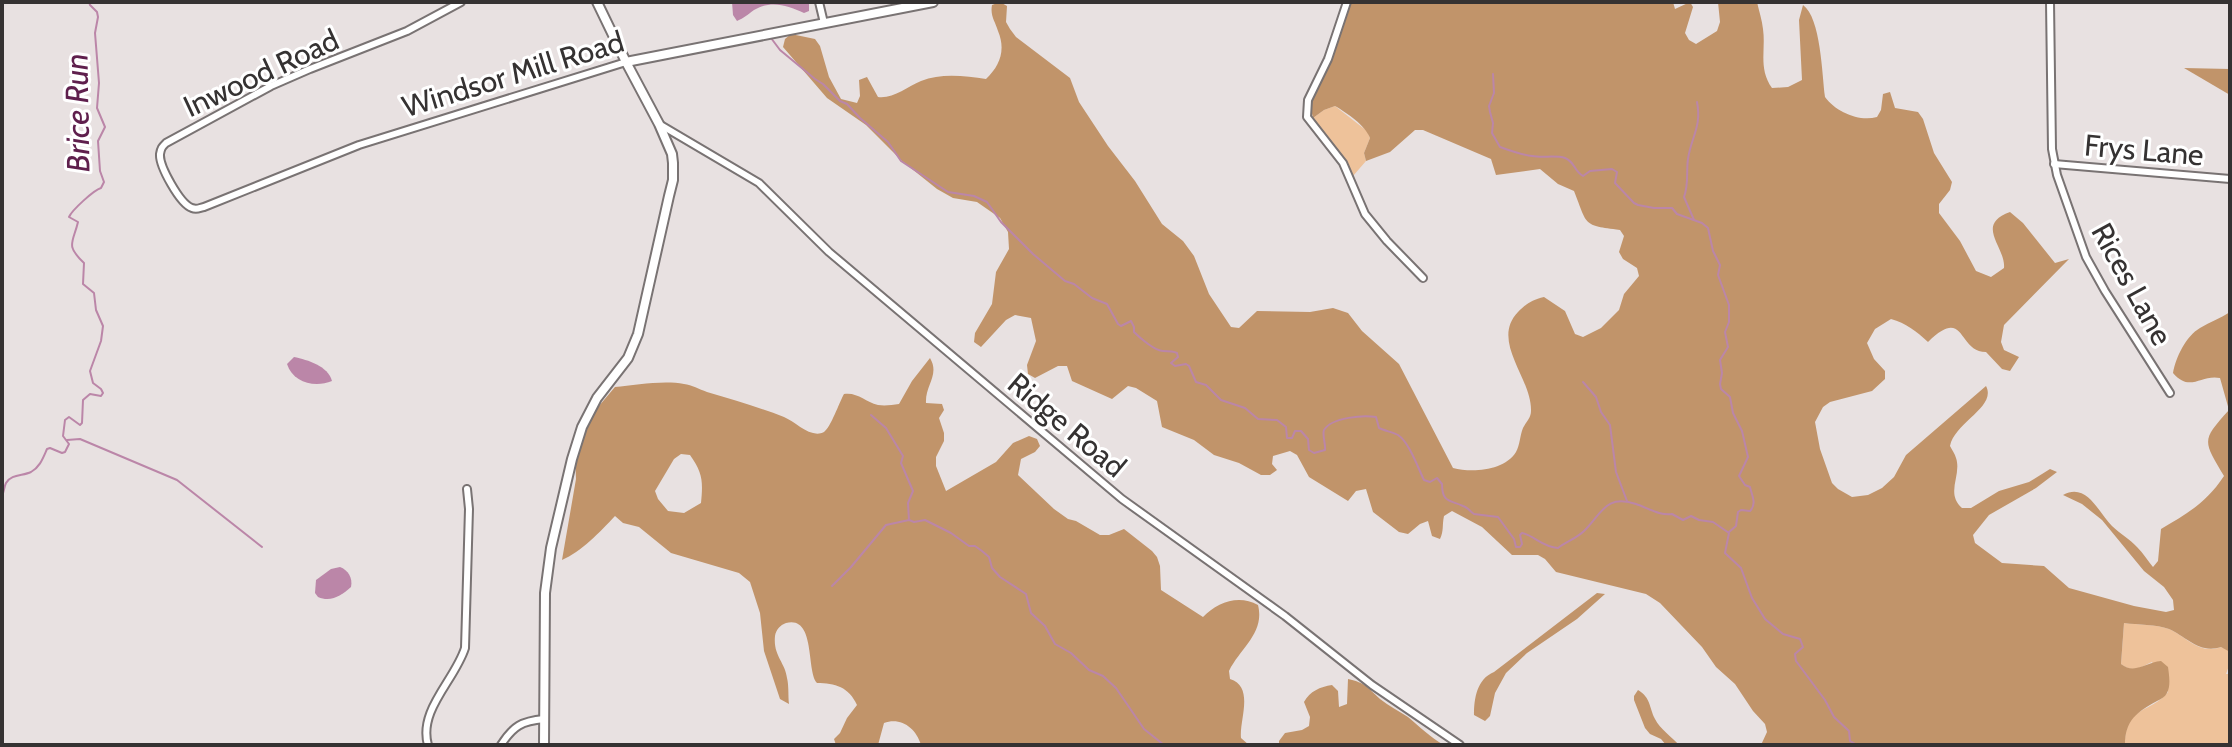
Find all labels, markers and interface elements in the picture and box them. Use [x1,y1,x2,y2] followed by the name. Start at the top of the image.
[178,21,344,125] street label: Inwood Road
[398,23,628,125] street label: Windsor Mill Road
[56,53,98,173] water label: Brice Run
[2083,126,2205,174] street label: Frys Lane
[2083,217,2181,351] street label: Rices Lane
[1000,365,1134,485] street label: Ridge Road

